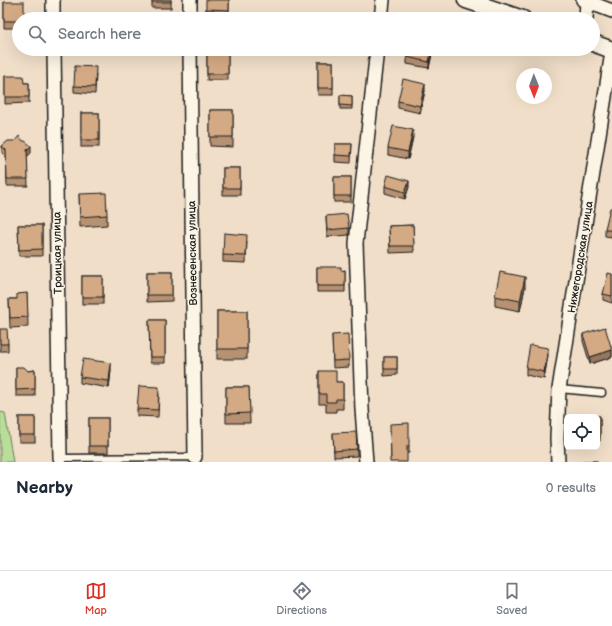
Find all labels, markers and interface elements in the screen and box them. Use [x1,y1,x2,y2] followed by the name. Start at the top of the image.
[12,12,600,56] search box
[26,23,48,45] icon: search
[58,25,141,44] text: Search here
[516,68,552,104] north arrow
[185,200,200,306] street label: Вознесенская улица
[565,200,596,314] street label: Нижегородская улица
[50,211,65,294] street label: Троицкая улица
[564,414,600,450] map controls
[564,414,600,450] button: locate
[16,478,73,498] text: Nearby
[546,480,596,496] text: 0 results
[85,580,107,617] tab: Map
[276,580,327,617] tab: Directions
[496,580,527,617] tab: Saved

